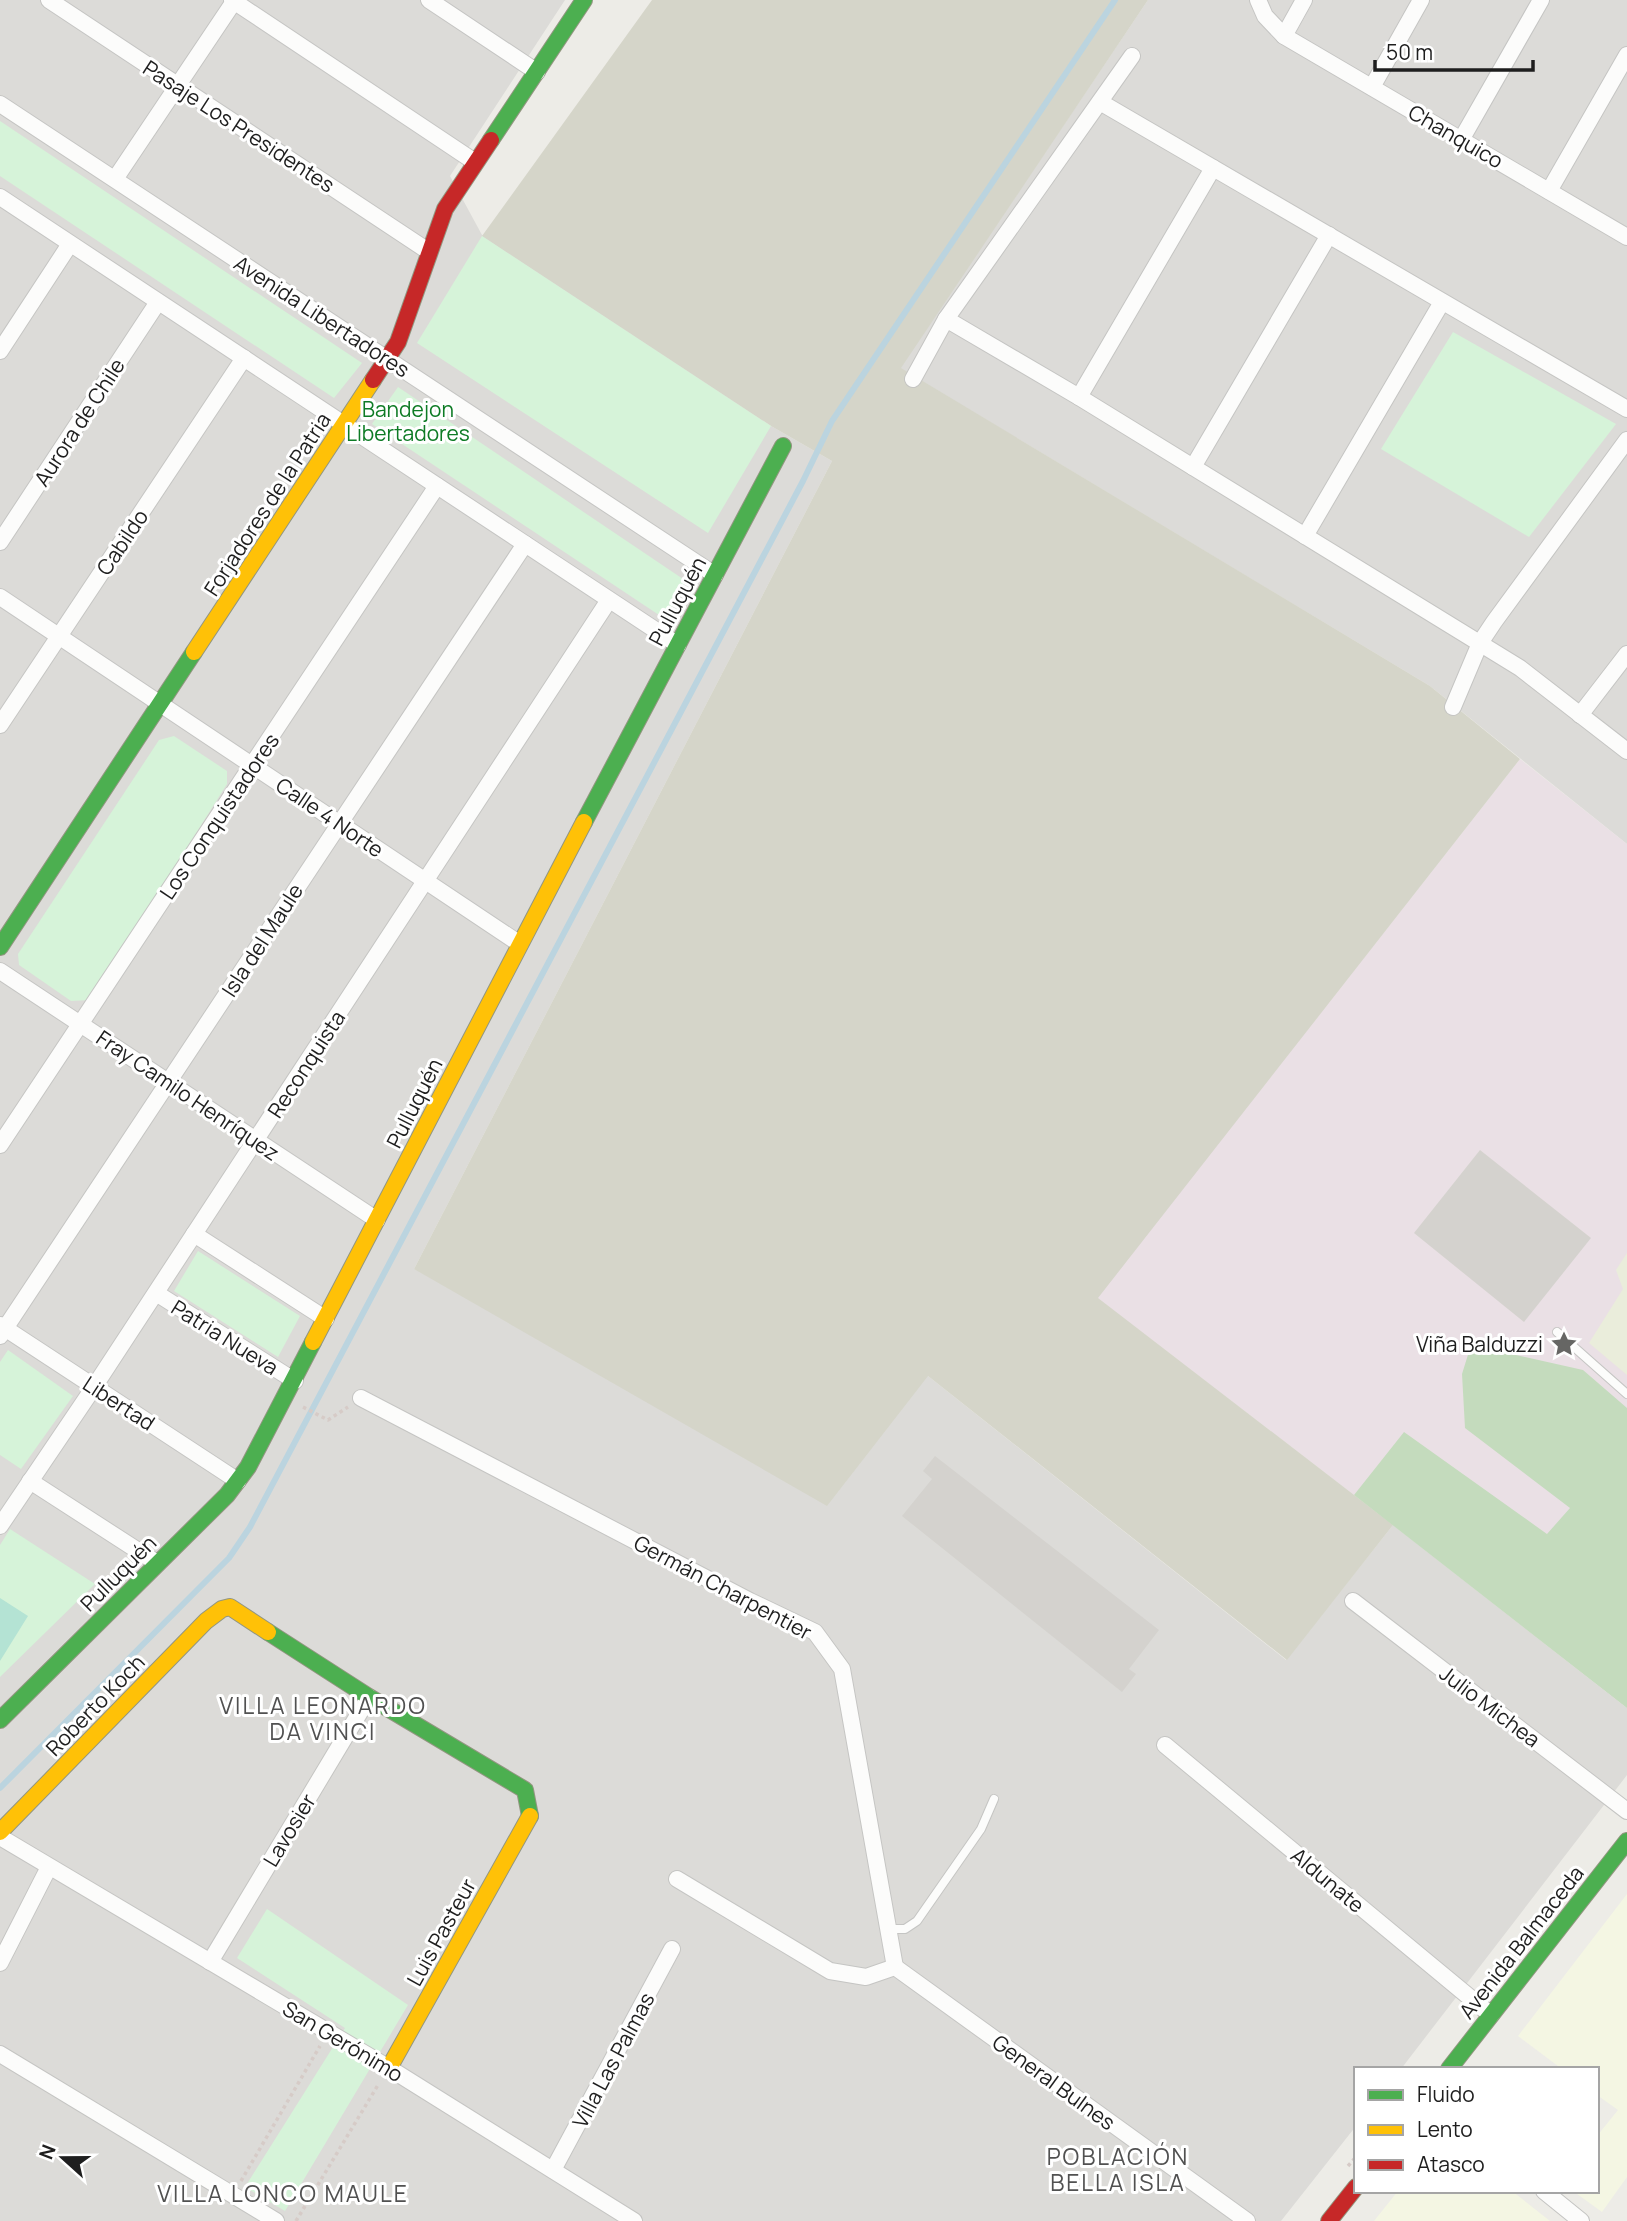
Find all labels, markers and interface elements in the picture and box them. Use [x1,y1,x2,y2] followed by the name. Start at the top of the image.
[1375,28,1532,72] scale bar
[1386,38,1433,66] text: 50 m
[138,54,340,198] street label: Pasaje Los Presidentes
[1403,98,1509,174] street label: Chanquico
[229,249,415,383] street label: Avenida Libertadores
[27,353,131,491] street label: Aurora de Chile
[346,395,470,447] park label: Bandejon Libertadores
[197,407,337,601] street label: Forjadores de la Patria
[90,504,154,580] street label: Cabildo
[642,552,712,650] street label: Pulluquén
[153,727,285,905] street label: Los Conquistadores
[271,771,389,863] street label: Calle 4 Norte
[215,878,309,1002] street label: Isla del Maule
[261,1005,351,1123] street label: Reconquista
[91,1023,285,1167] street label: Fray Camilo Henríquez
[380,1054,448,1152] street label: Pulluquén
[166,1293,284,1381] street label: Patria Nueva
[1549,1329,1579,1359] place icon: Viña Balduzzi
[1416,1330,1543,1358] place label: Viña Balduzzi
[78,1369,160,1437] street label: Libertad
[629,1528,817,1646] street label: Germán Charpentier
[74,1529,162,1617] street label: Pulluquén
[40,1648,150,1762] street label: Roberto Koch
[1434,1659,1546,1753] street label: Julio Michea
[219,1689,427,1747] district label: VILLA LEONARDO DA VINCI
[256,1788,322,1872] street label: Lavosier
[1285,1841,1371,1919] street label: Aldunate
[1452,1860,1590,2024] street label: Avenida Balmaceda
[400,1873,482,1991] street label: Luis Pasteur
[565,1987,661,2133] street label: Villa Las Palmas
[278,1994,408,2088] street label: San Gerónimo
[987,2028,1121,2136] street label: General Bulnes
[1354,2067,1599,2193] legend
[1417,2080,1475,2108] text: Fluido
[1417,2115,1473,2143] text: Lento
[28,2123,98,2193] north arrow
[1047,2140,1189,2198] district label: POBLACIÓN BELLA ISLA
[33,2141,62,2163] text: N
[1417,2150,1485,2178] text: Atasco
[157,2177,409,2209] district label: VILLA LONCO MAULE

